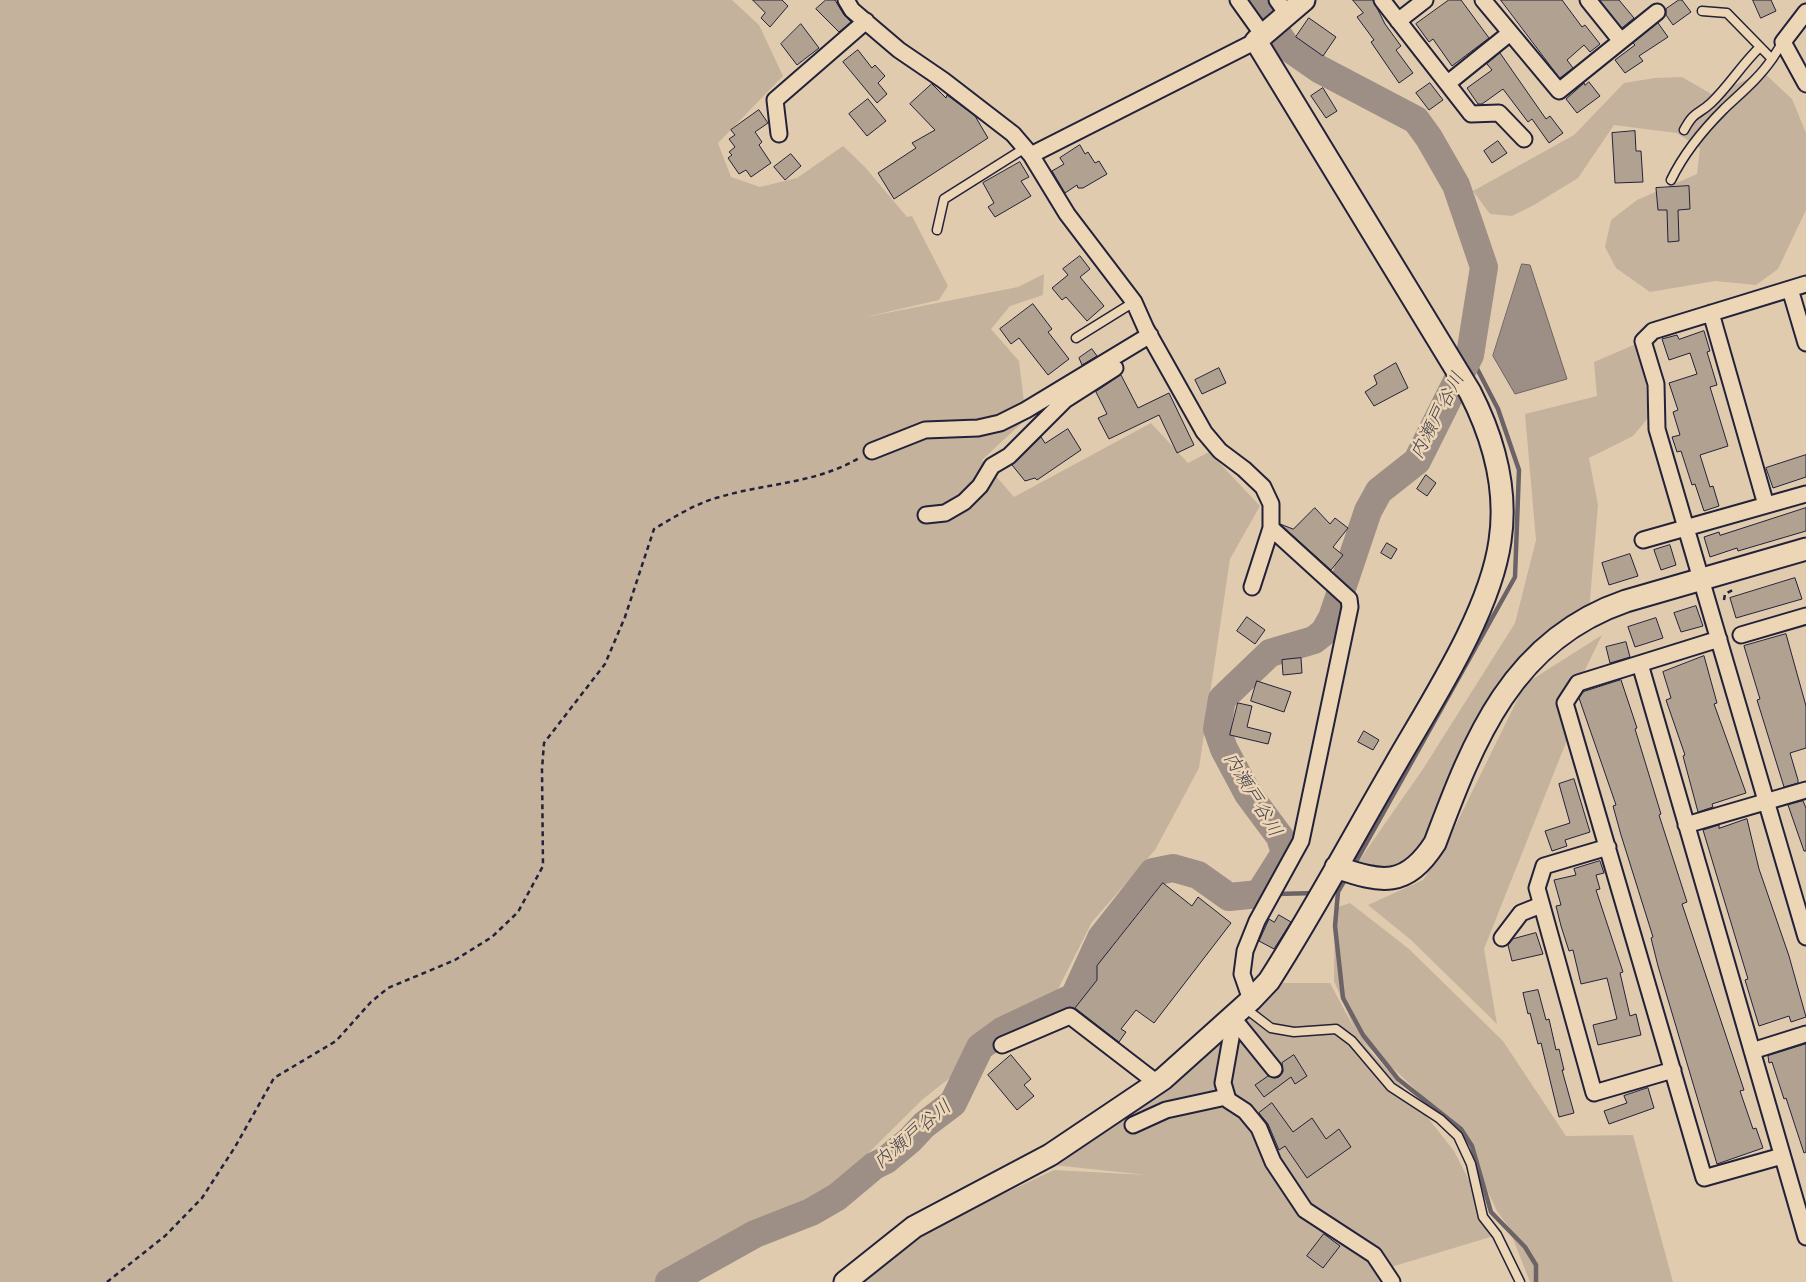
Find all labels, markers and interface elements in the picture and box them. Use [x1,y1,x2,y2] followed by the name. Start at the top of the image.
[1406,369,1470,463] water label: 内瀬戸谷川
[1218,748,1286,842] water label: 内瀬戸谷川
[869,1096,957,1174] water label: 内瀬戸谷川

